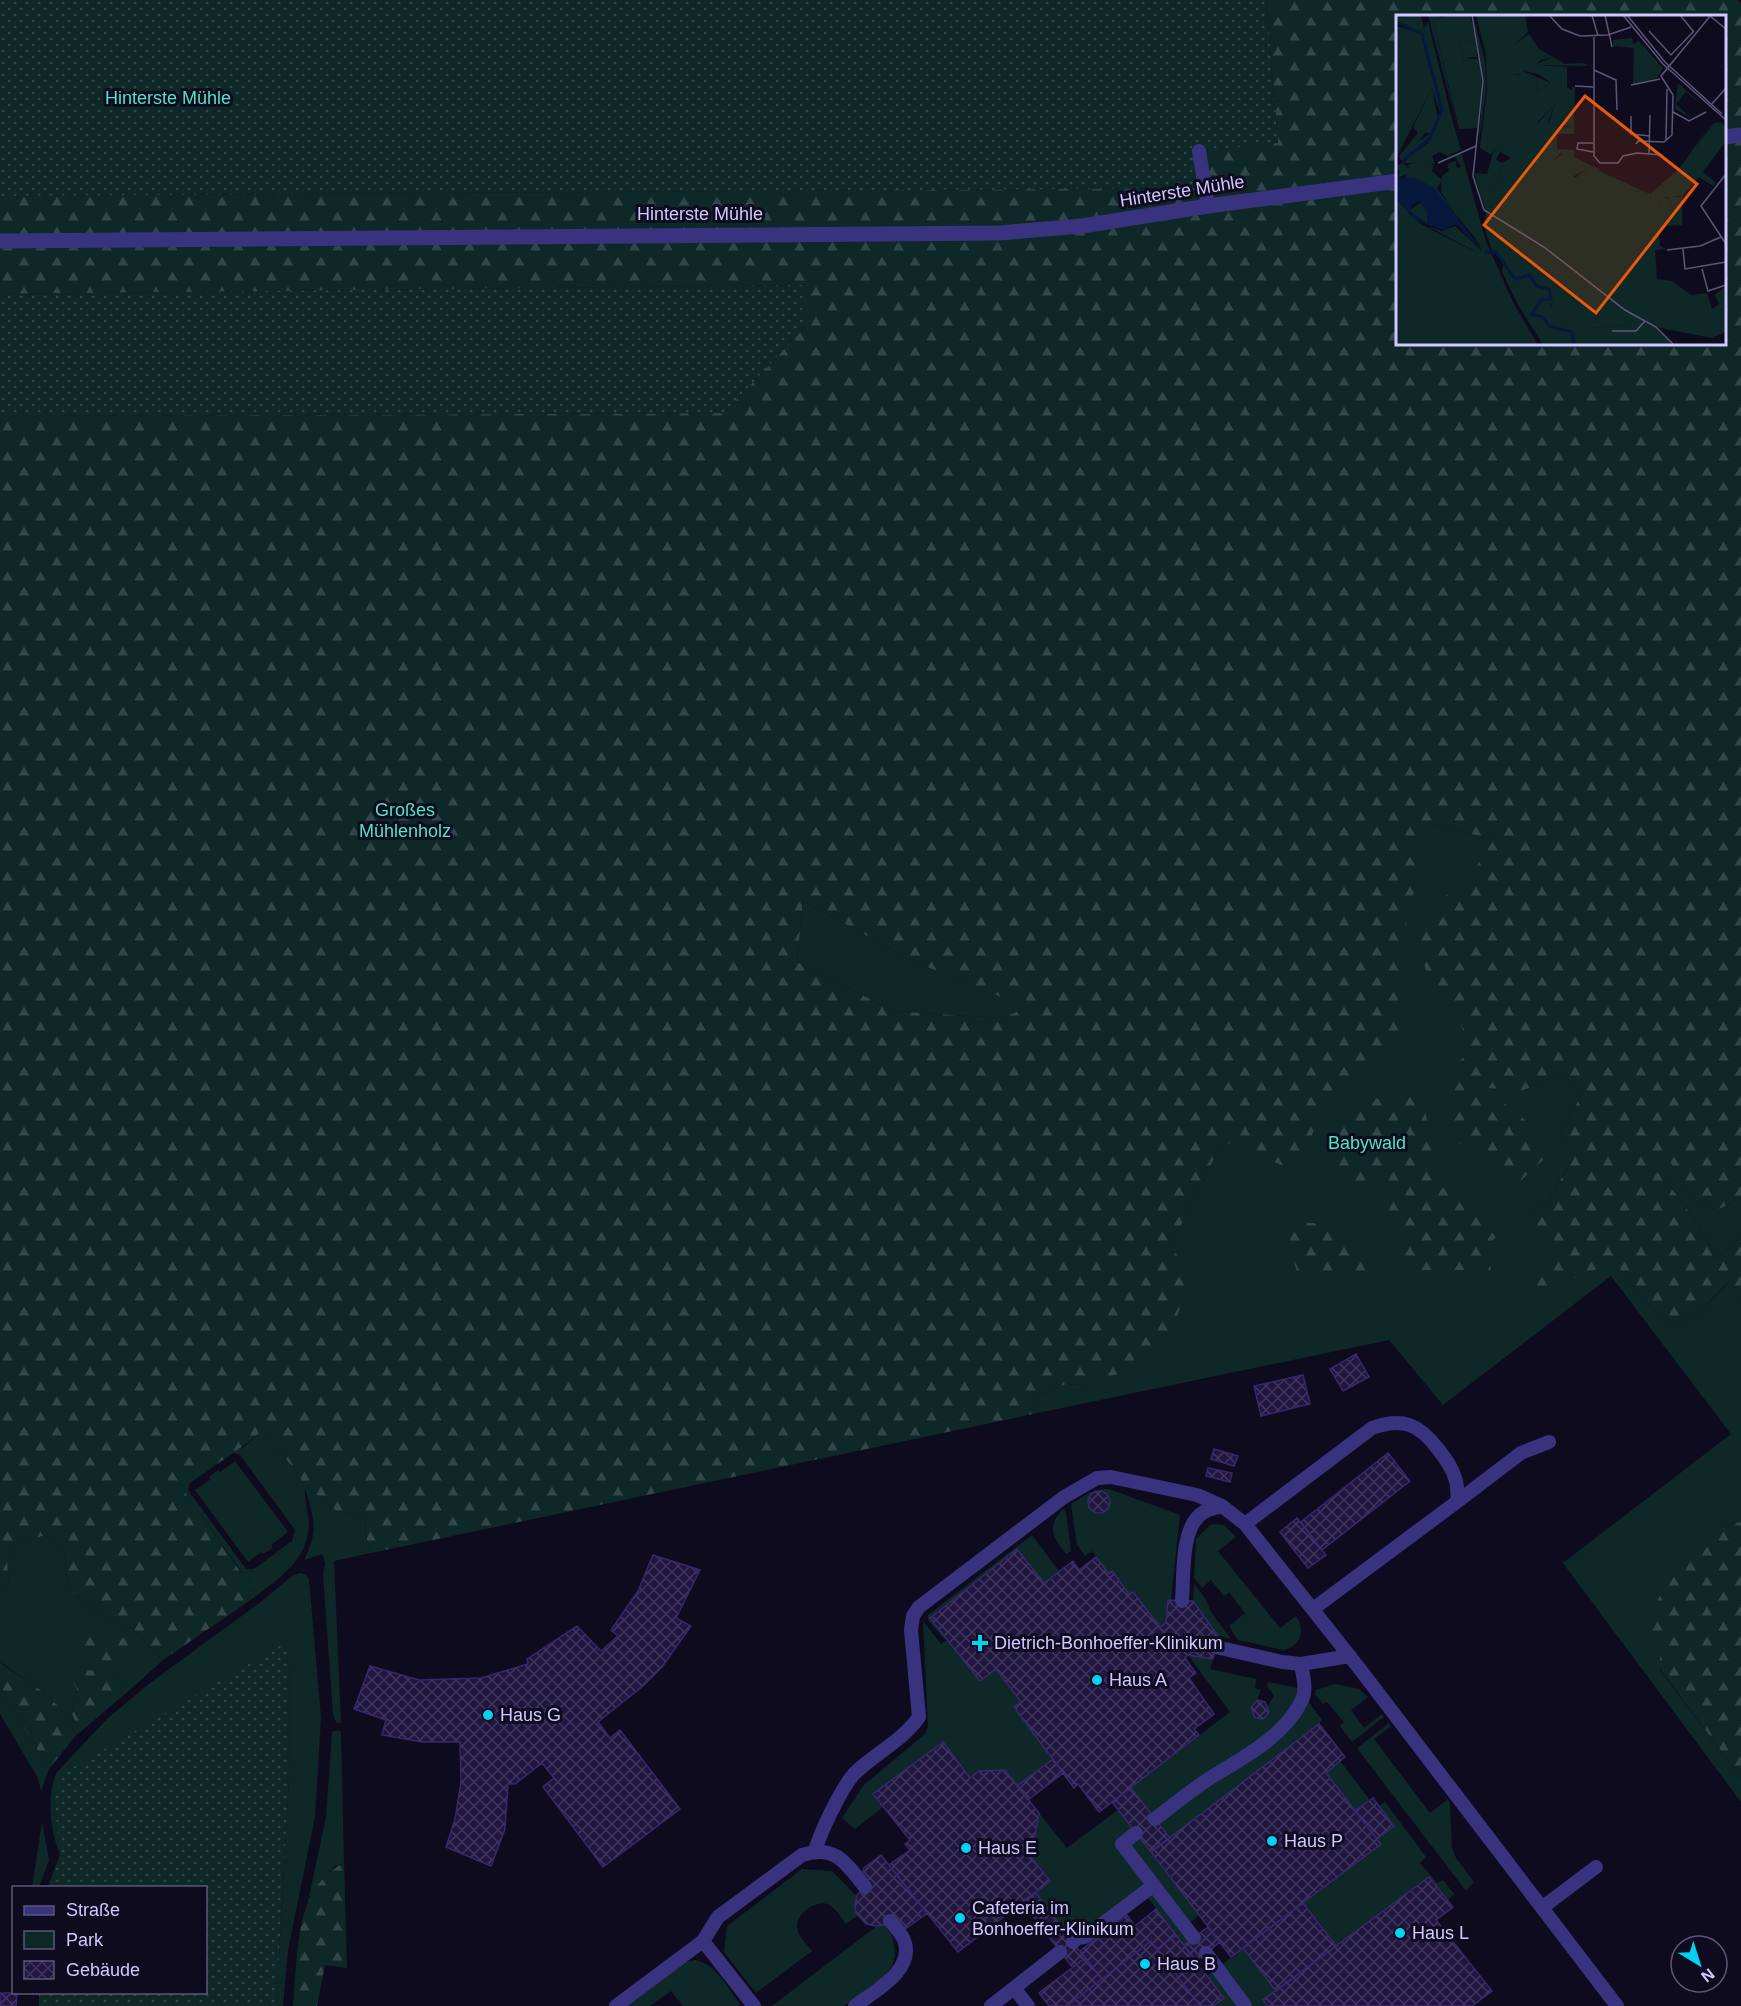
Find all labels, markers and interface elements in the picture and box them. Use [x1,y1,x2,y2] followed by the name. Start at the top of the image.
[1396,15,1726,345] inset map
[105,88,231,108] park label: Hinterste Mühle
[1118,171,1246,211] street label: Hinterste Mühle
[637,204,763,224] street label: Hinterste Mühle
[359,800,451,841] park label: Großes Mühlenholz
[1328,1133,1406,1153] park label: Babywald
[994,1633,1223,1653] place label: Dietrich-Bonhoeffer-Klinikum
[971,1634,989,1652] marker: Dietrich-Bonhoeffer-Klinikum
[1109,1670,1167,1690] place label: Haus A
[1090,1673,1104,1687] marker: Haus A
[500,1705,561,1725] place label: Haus G
[481,1708,495,1722] marker: Haus G
[1284,1831,1343,1851] place label: Haus P
[1265,1834,1279,1848] marker: Haus P
[978,1838,1037,1858] place label: Haus E
[959,1841,973,1855] marker: Haus E
[12,1886,207,1994] legend
[972,1898,1134,1939] place label: Cafeteria im Bonhoeffer-Klinikum
[66,1900,120,1920] text: Straße
[953,1911,967,1925] marker: Cafeteria im Bonhoeffer-Klinikum
[1412,1923,1469,1943] place label: Haus L
[1393,1926,1407,1940] marker: Haus L
[66,1930,104,1950] text: Park
[1669,1934,1729,1994] north arrow
[1157,1954,1216,1974] place label: Haus B
[1138,1957,1152,1971] marker: Haus B
[66,1960,140,1980] text: Gebäude
[1698,1965,1718,1986] text: N

